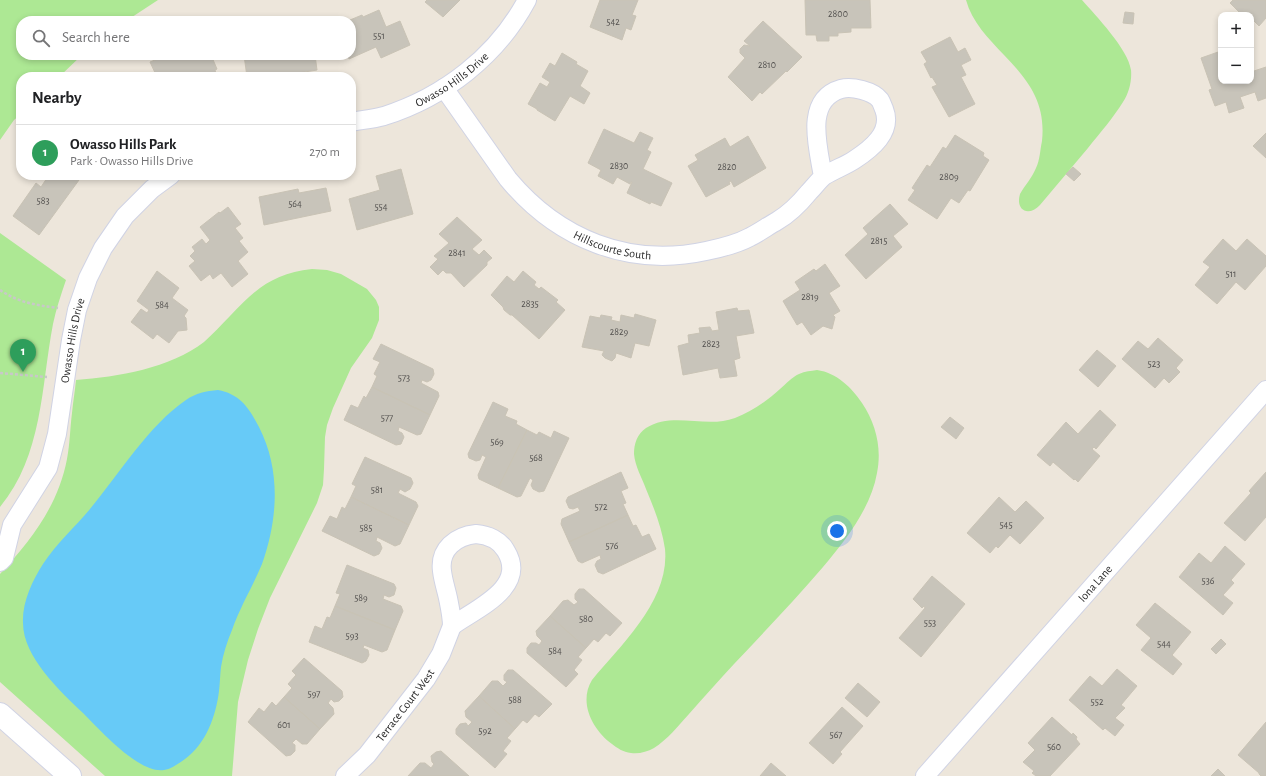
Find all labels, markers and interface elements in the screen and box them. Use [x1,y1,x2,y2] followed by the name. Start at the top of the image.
[828,9,848,19] house number: 2800
[1218,12,1254,84] map controls
[1218,12,1254,48] button: +
[16,16,356,60] search box
[606,17,620,27] house number: 542
[30,27,52,49] icon: search
[62,30,130,45] text: Search here
[373,31,385,41] house number: 551
[1218,48,1254,84] button: −
[413,50,491,109] street label: Owasso Hills Drive
[758,60,776,70] house number: 2810
[32,89,82,106] text: Nearby
[70,137,176,152] text: Owasso Hills Park
[43,146,47,159] text: 1
[309,146,340,159] text: 270 m
[70,155,193,168] text: Park · Owasso Hills Drive
[610,161,628,171] house number: 2830
[717,162,737,172] house number: 2820
[939,172,959,182] house number: 2809
[36,196,50,206] house number: 583
[288,199,302,209] house number: 564
[374,202,388,212] house number: 554
[572,228,652,261] street label: Hillscourte South
[871,236,887,246] house number: 2815
[448,248,466,258] house number: 2841
[1225,269,1237,279] house number: 511
[801,292,819,302] house number: 2819
[59,296,87,384] street label: Owasso Hills Drive
[521,299,539,309] house number: 2835
[155,300,169,310] house number: 584
[610,327,629,337] house number: 2829
[10,339,36,372] pin: 1
[702,339,720,349] house number: 2823
[1148,359,1160,369] house number: 523
[398,373,410,383] house number: 573
[381,413,393,423] house number: 577
[490,437,504,447] house number: 569
[529,453,543,463] house number: 568
[371,485,383,495] house number: 581
[595,502,608,512] house number: 572
[999,520,1013,530] house number: 545
[827,521,847,541] your location
[359,523,373,533] house number: 585
[605,541,619,551] house number: 576
[1076,563,1114,604] street label: Iona Lane
[1202,576,1215,586] house number: 536
[354,593,368,603] house number: 589
[579,614,593,624] house number: 580
[924,618,936,628] house number: 553
[346,631,359,641] house number: 593
[1157,639,1171,649] house number: 544
[548,646,562,656] house number: 584
[374,667,436,744] street label: Terrace Court West
[307,689,321,699] house number: 597
[508,695,522,705] house number: 588
[1091,697,1104,707] house number: 552
[277,720,291,730] house number: 601
[478,726,492,736] house number: 592
[829,730,843,740] house number: 567
[1047,742,1061,752] house number: 560

